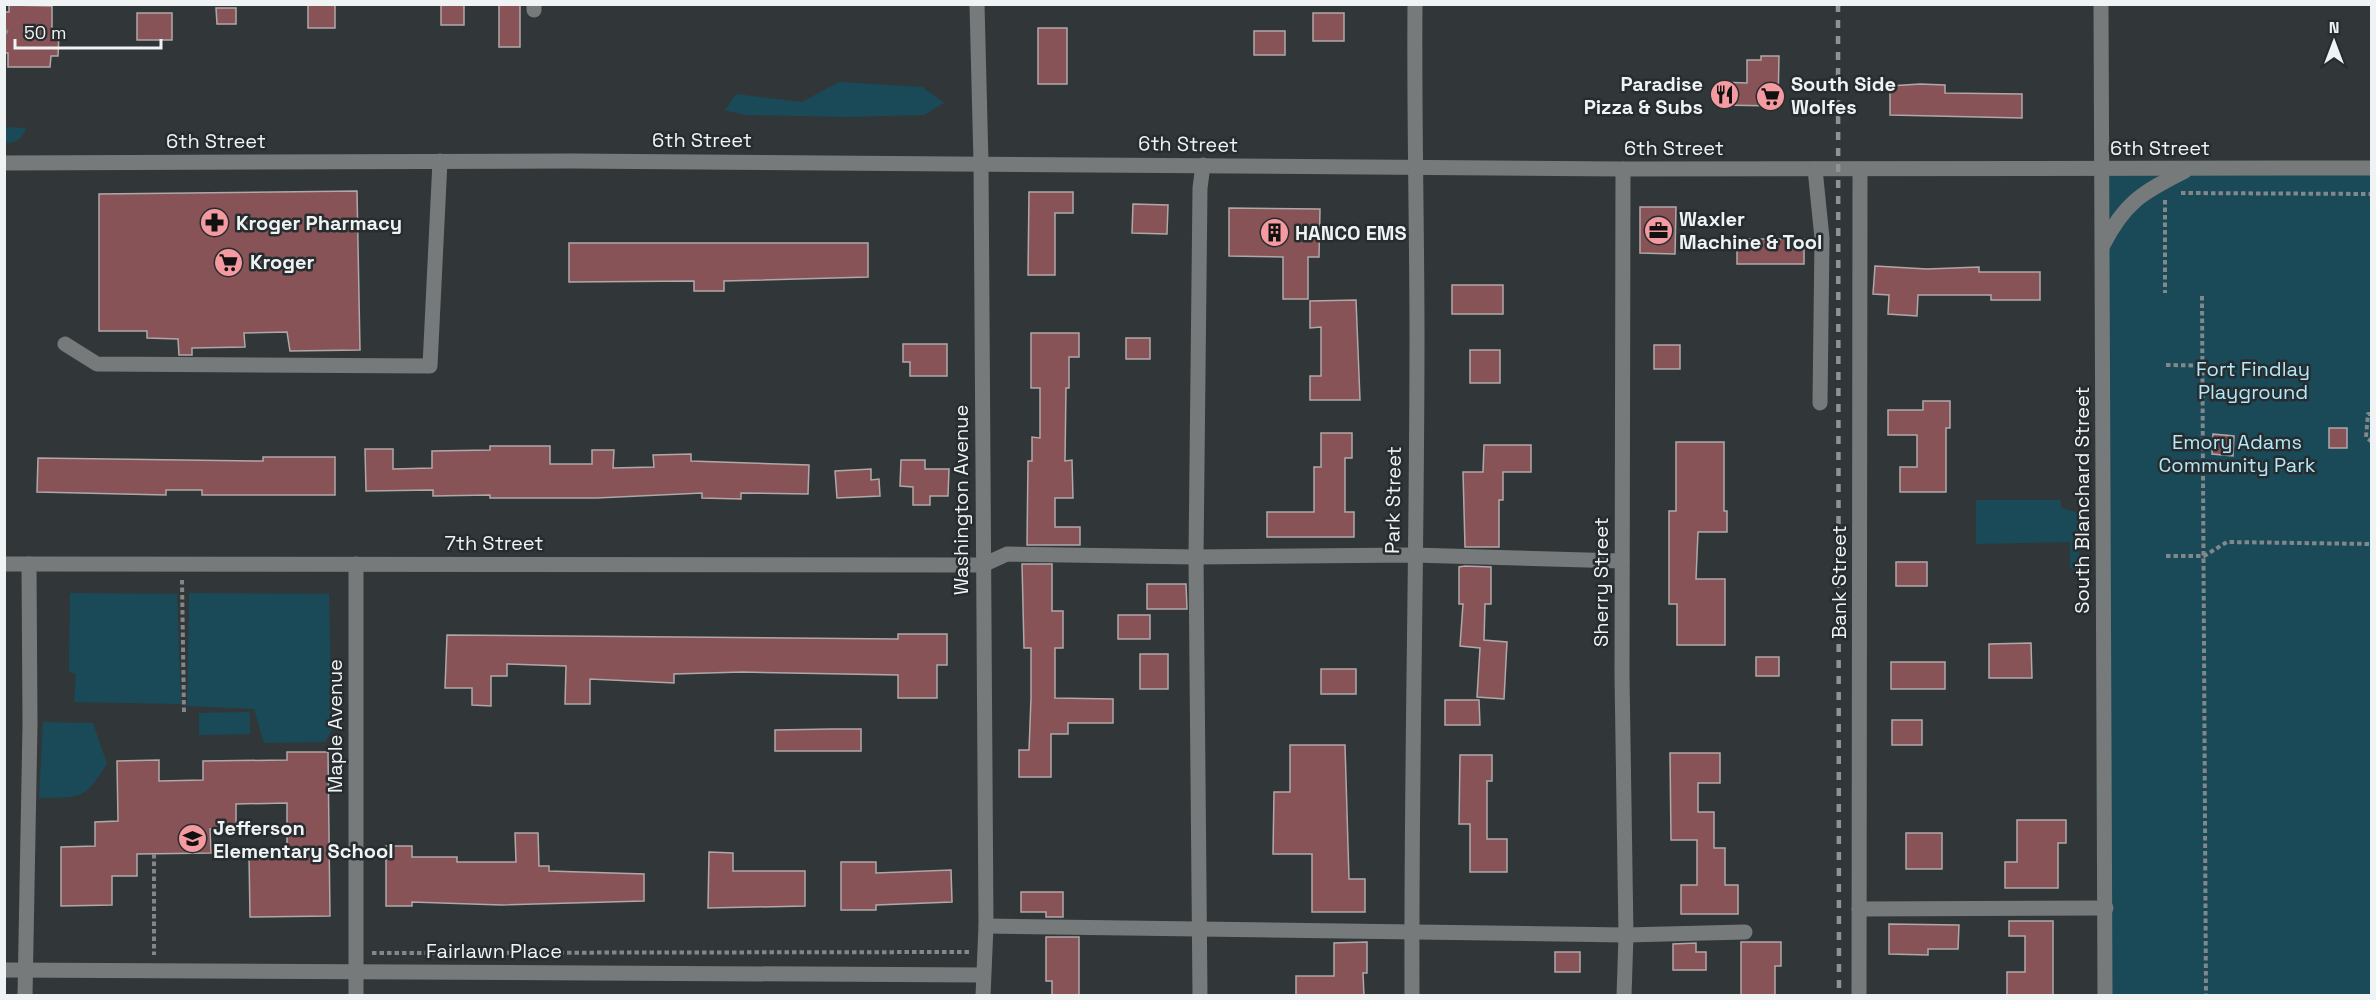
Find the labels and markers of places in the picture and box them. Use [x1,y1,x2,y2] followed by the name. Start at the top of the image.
[1584,71,1703,120] place label: Paradise Pizza & Subs
[1791,71,1896,120] place label: South Side Wolfes
[1708,79,1740,111] restaurant icon: Paradise Pizza & Subs
[1754,80,1786,112] supermarket icon: South Side Wolfes
[1679,206,1822,255] place label: Waxler Machine & Tool
[199,207,231,239] pharmacy icon: Kroger Pharmacy
[236,210,402,236] place label: Kroger Pharmacy
[1642,214,1674,246] office icon: Waxler Machine & Tool
[1258,217,1290,249] building icon: HANCO EMS
[1295,220,1407,246] place label: HANCO EMS
[213,246,245,278] supermarket icon: Kroger
[250,249,315,275] place label: Kroger
[213,815,394,864] place label: Jefferson Elementary School
[176,823,208,855] school or university icon: Jefferson Elementary School

